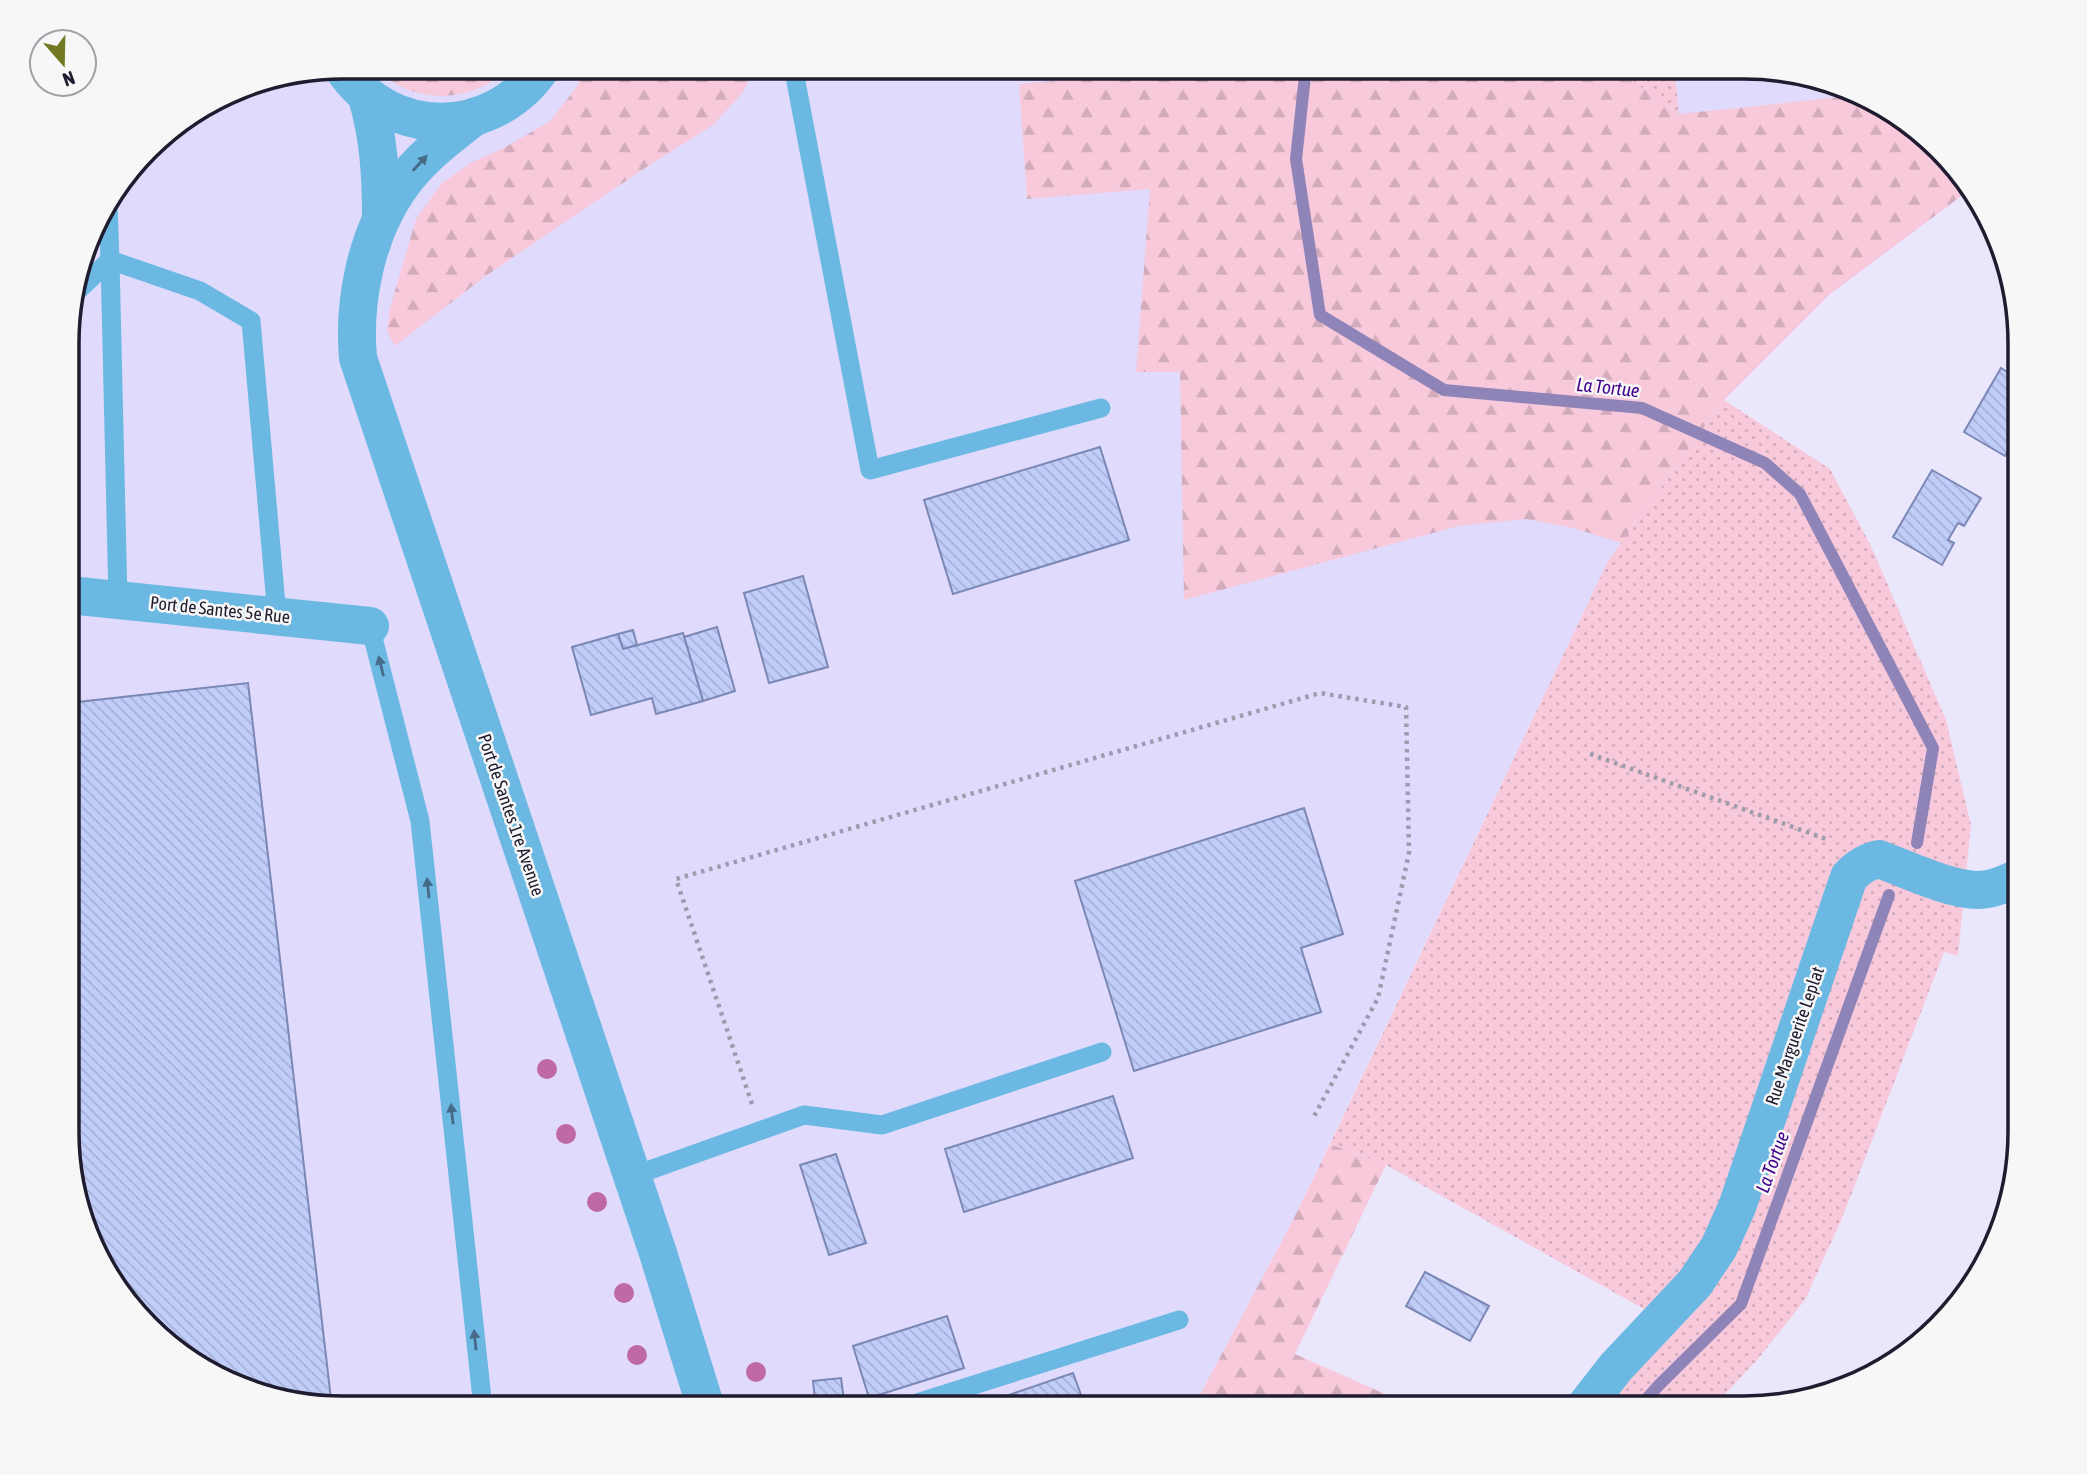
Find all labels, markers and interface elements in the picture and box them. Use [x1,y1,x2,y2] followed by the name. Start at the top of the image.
[28,28,98,98] north arrow
[60,67,78,91] text: N
[412,155,428,172] one-way arrow
[1575,373,1641,401] water label: La Tortue
[149,592,291,627] street label: Port de Santes 5e Rue
[375,655,385,676] one-way arrow
[474,731,549,899] street label: Port de Santes 1re Avenue
[422,876,433,898] one-way arrow
[1761,964,1828,1108] street label: Rue Marguerite Leplat
[446,1103,457,1125] one-way arrow
[1751,1128,1793,1196] water label: La Tortue
[470,1329,481,1351] one-way arrow

